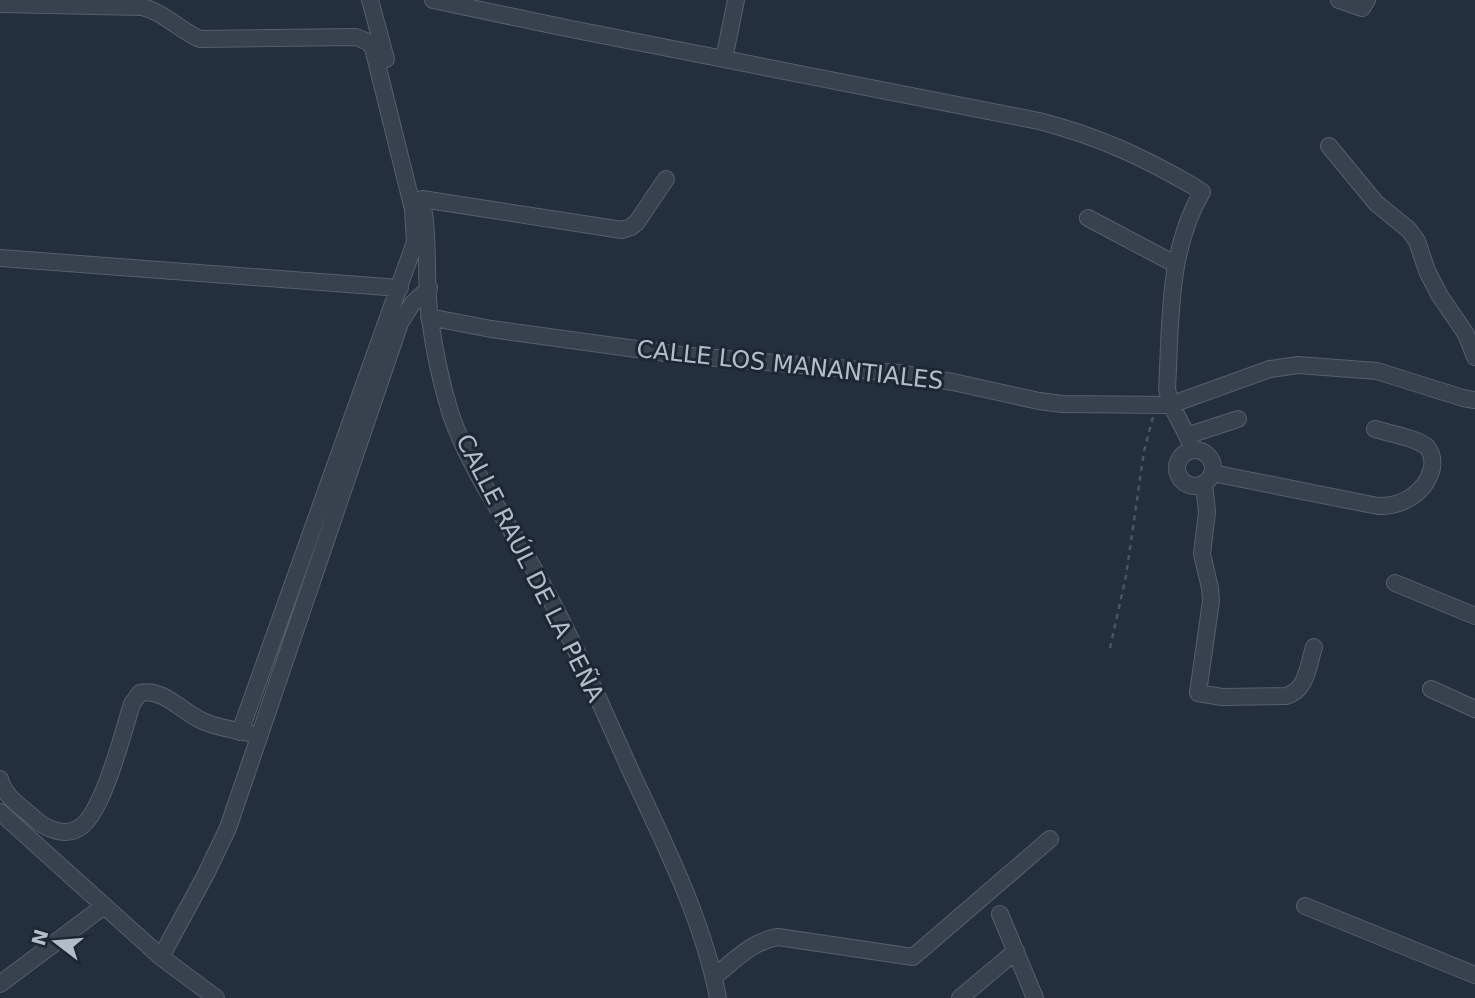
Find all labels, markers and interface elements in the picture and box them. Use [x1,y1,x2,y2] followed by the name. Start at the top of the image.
[635,335,945,395] street label: CALLE LOS MANANTIALES
[450,429,612,707] street label: CALLE RAÚL DE LA PEÑA
[21,907,91,977] north arrow
[27,927,52,948] text: N

